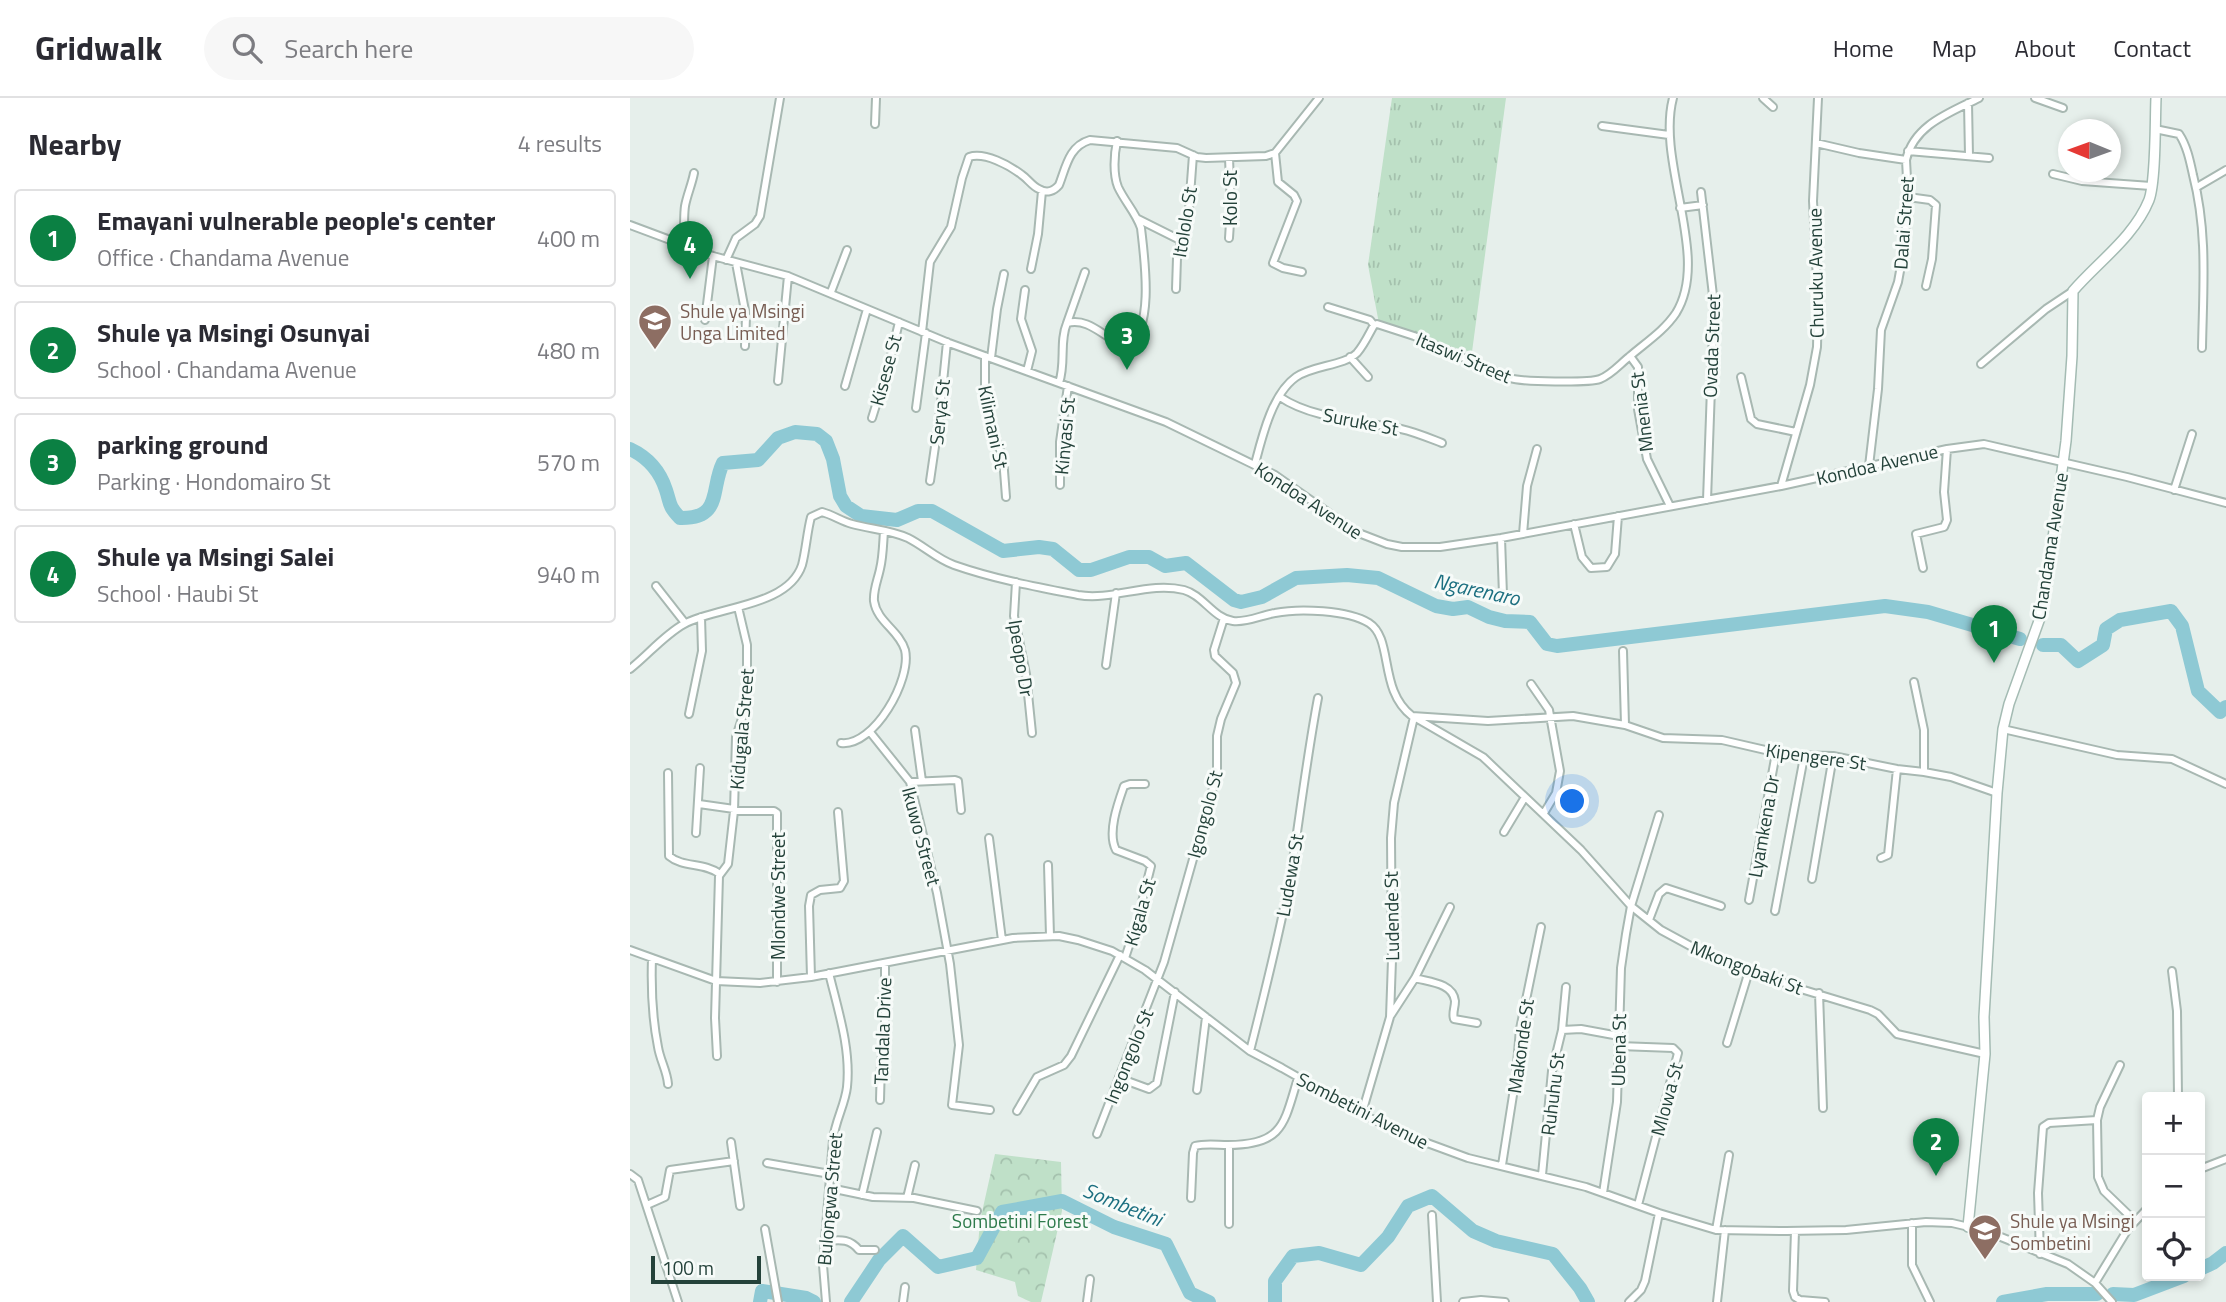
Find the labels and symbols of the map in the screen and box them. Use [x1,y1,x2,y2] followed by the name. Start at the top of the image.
[2058,119,2121,182] north arrow
[1215,170,1244,226] street label: Kolo St
[1885,175,1921,270] street label: Dalai Street
[1164,184,1204,259] street label: Itololo St
[1799,208,1831,338] street label: Churuku Avenue
[667,221,713,279] pin: 4
[1695,293,1727,398] street label: Ovada Street
[680,296,805,347] place label: Shule ya Msingi Unga Limited
[636,302,674,351] school or university icon: Shule ya Msingi Unga Limited
[1104,312,1150,370] pin: 3
[1412,324,1517,390] street label: Itaswi Street
[862,331,909,409] street label: Kisese St
[1622,370,1660,454] street label: Mnenia St
[921,377,957,446] street label: Serya St
[971,383,1017,472] street label: Kilimani St
[1046,396,1082,476] street label: Kinyasi St
[1321,399,1402,443] street label: Suruke St
[1813,436,1941,492] street label: Kondoa Avenue
[1249,454,1369,546] street label: Kondoa Avenue
[2023,470,2075,622] street label: Chandama Avenue
[1431,564,1524,614] water label: Ngarenaro
[1971,605,2017,663] pin: 1
[1002,618,1042,699] street label: Ipeopo Dr
[721,667,761,791] street label: Kidugala Street
[1764,735,1868,777] street label: Kipengere St
[1178,767,1230,861] street label: Igongolo St
[1740,772,1786,880] street label: Lyamkena Dr
[895,783,949,889] street label: Ikuwo Street
[1555,784,1589,818] your location
[1267,831,1311,919] street label: Ludewa St
[763,832,792,960] street label: Mlondwe Street
[1376,871,1406,961] street label: Ludende St
[1116,874,1163,949] street label: Kigala St
[1686,932,1808,1002] street label: Mkongobaki St
[866,977,898,1085] street label: Tandala Drive
[1499,997,1541,1095] street label: Makonde St
[1096,1004,1160,1108] street label: Ingongolo St
[1603,1013,1633,1087] street label: Ubena St
[1533,1051,1572,1137] street label: Ruhuhu St
[1642,1059,1690,1139] street label: Mlowa St
[1292,1064,1434,1156] street label: Sombetini Avenue
[1913,1118,1959,1176] pin: 2
[809,1131,849,1267] street label: Bulongwa Street
[1078,1174,1170,1235] water label: Sombetini
[952,1206,1088,1235] park label: Sombetini Forest
[2010,1206,2135,1257] place label: Shule ya Msingi Sombetini
[1966,1212,2004,1261] school or university icon: Shule ya Msingi Sombetini
[651,1253,761,1285] scale bar

